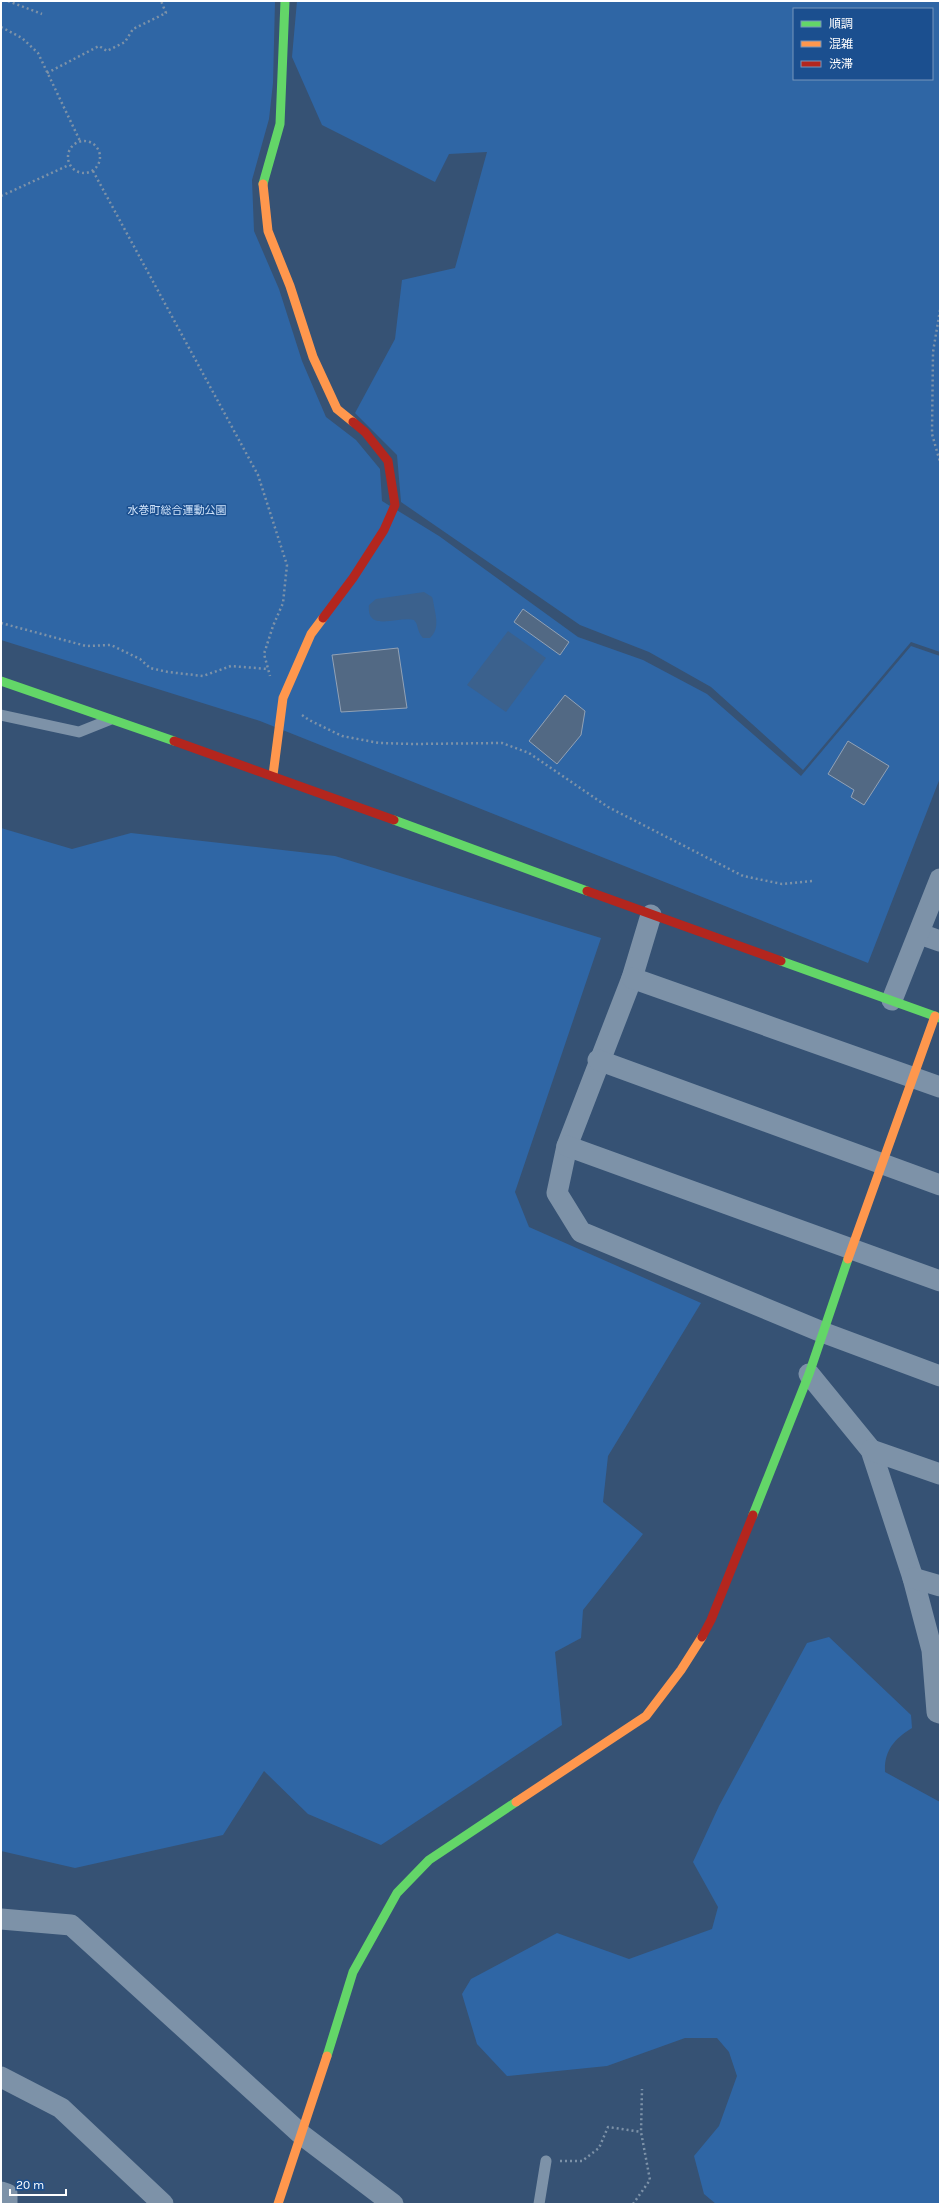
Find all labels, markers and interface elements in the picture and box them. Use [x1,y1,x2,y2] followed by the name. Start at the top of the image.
[793,8,933,80] legend
[829,17,853,31] text: 順調
[829,37,853,51] text: 混雑
[829,57,853,71] text: 渋滞
[128,504,227,517] park label: 水巻町総合運動公園
[10,2171,66,2197] scale bar
[16,2178,44,2192] text: 20 m

